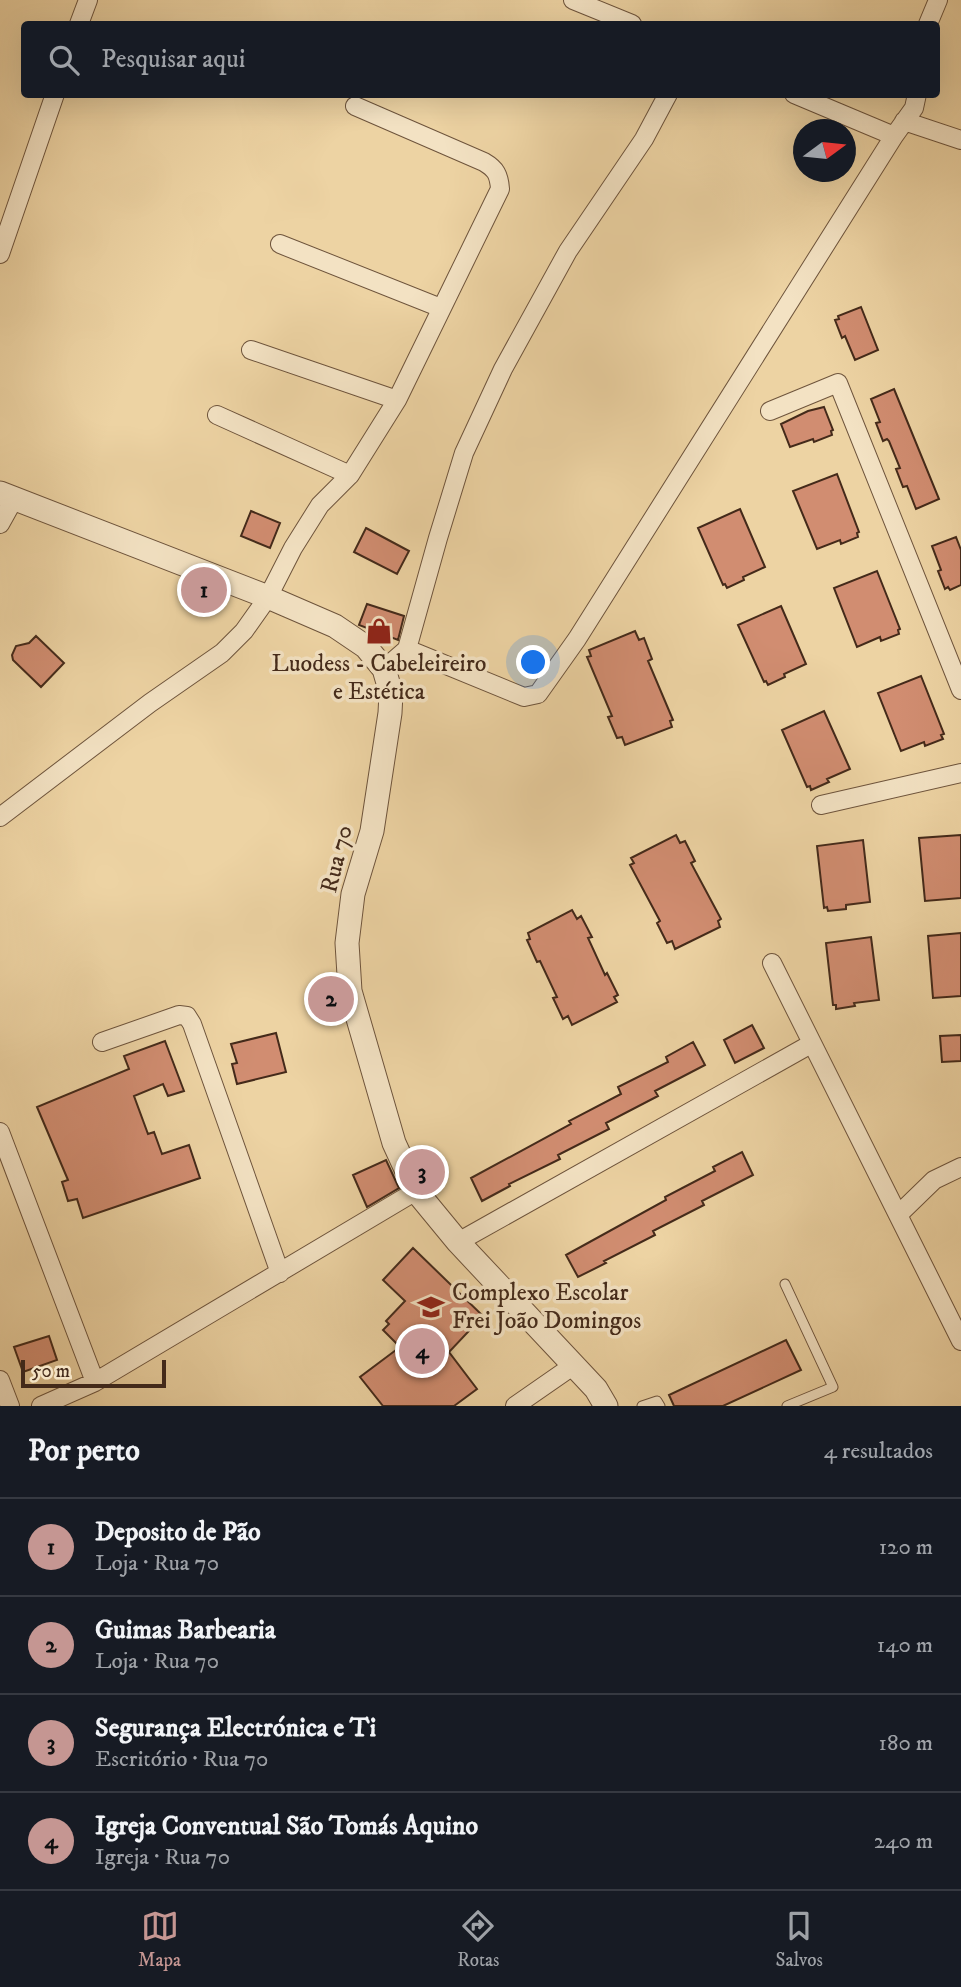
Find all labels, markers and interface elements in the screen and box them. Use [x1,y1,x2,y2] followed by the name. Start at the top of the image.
[21,21,940,98] search box
[45,41,83,79] icon: search
[101,43,245,76] text: Pesquisar aqui
[793,119,856,182] north arrow
[181,564,227,616] pin: 1
[364,616,394,646] shop icon: Luodess - Cabeleireiro e Estética
[516,645,550,679] your location
[272,649,486,707] place label: Luodess - Cabeleireiro e Estética
[314,822,360,896] street label: Rua 70
[308,973,354,1025] pin: 2
[399,1146,445,1198] pin: 3
[452,1278,641,1336] place label: Complexo Escolar Frei João Domingos
[416,1292,446,1322] school or university icon: Complexo Escolar Frei João Domingos
[399,1325,445,1377] pin: 4
[21,1357,166,1389] scale bar
[32,1360,70,1383] text: 50 m
[28,1433,140,1470] text: Por perto
[824,1437,933,1466] text: 4 resultados
[95,1516,261,1549] text: Deposito de Pão
[47,1533,55,1562] text: 1
[879,1533,933,1562] text: 120 m
[95,1549,219,1578] text: Loja · Rua 70
[95,1614,276,1647] text: Guimas Barbearia
[45,1631,57,1660] text: 2
[877,1631,933,1660] text: 140 m
[95,1647,219,1676] text: Loja · Rua 70
[95,1712,376,1745] text: Segurança Electrónica e Ti
[47,1729,55,1758] text: 3
[878,1729,933,1758] text: 180 m
[95,1745,268,1774] text: Escritório · Rua 70
[95,1810,478,1843] text: Igreja Conventual São Tomás Aquino
[44,1827,58,1856] text: 4
[874,1827,933,1856] text: 240 m
[95,1843,230,1872] text: Igreja · Rua 70
[138,1907,181,1972] tab: Mapa
[457,1907,499,1972] tab: Rotas
[776,1907,823,1972] tab: Salvos

